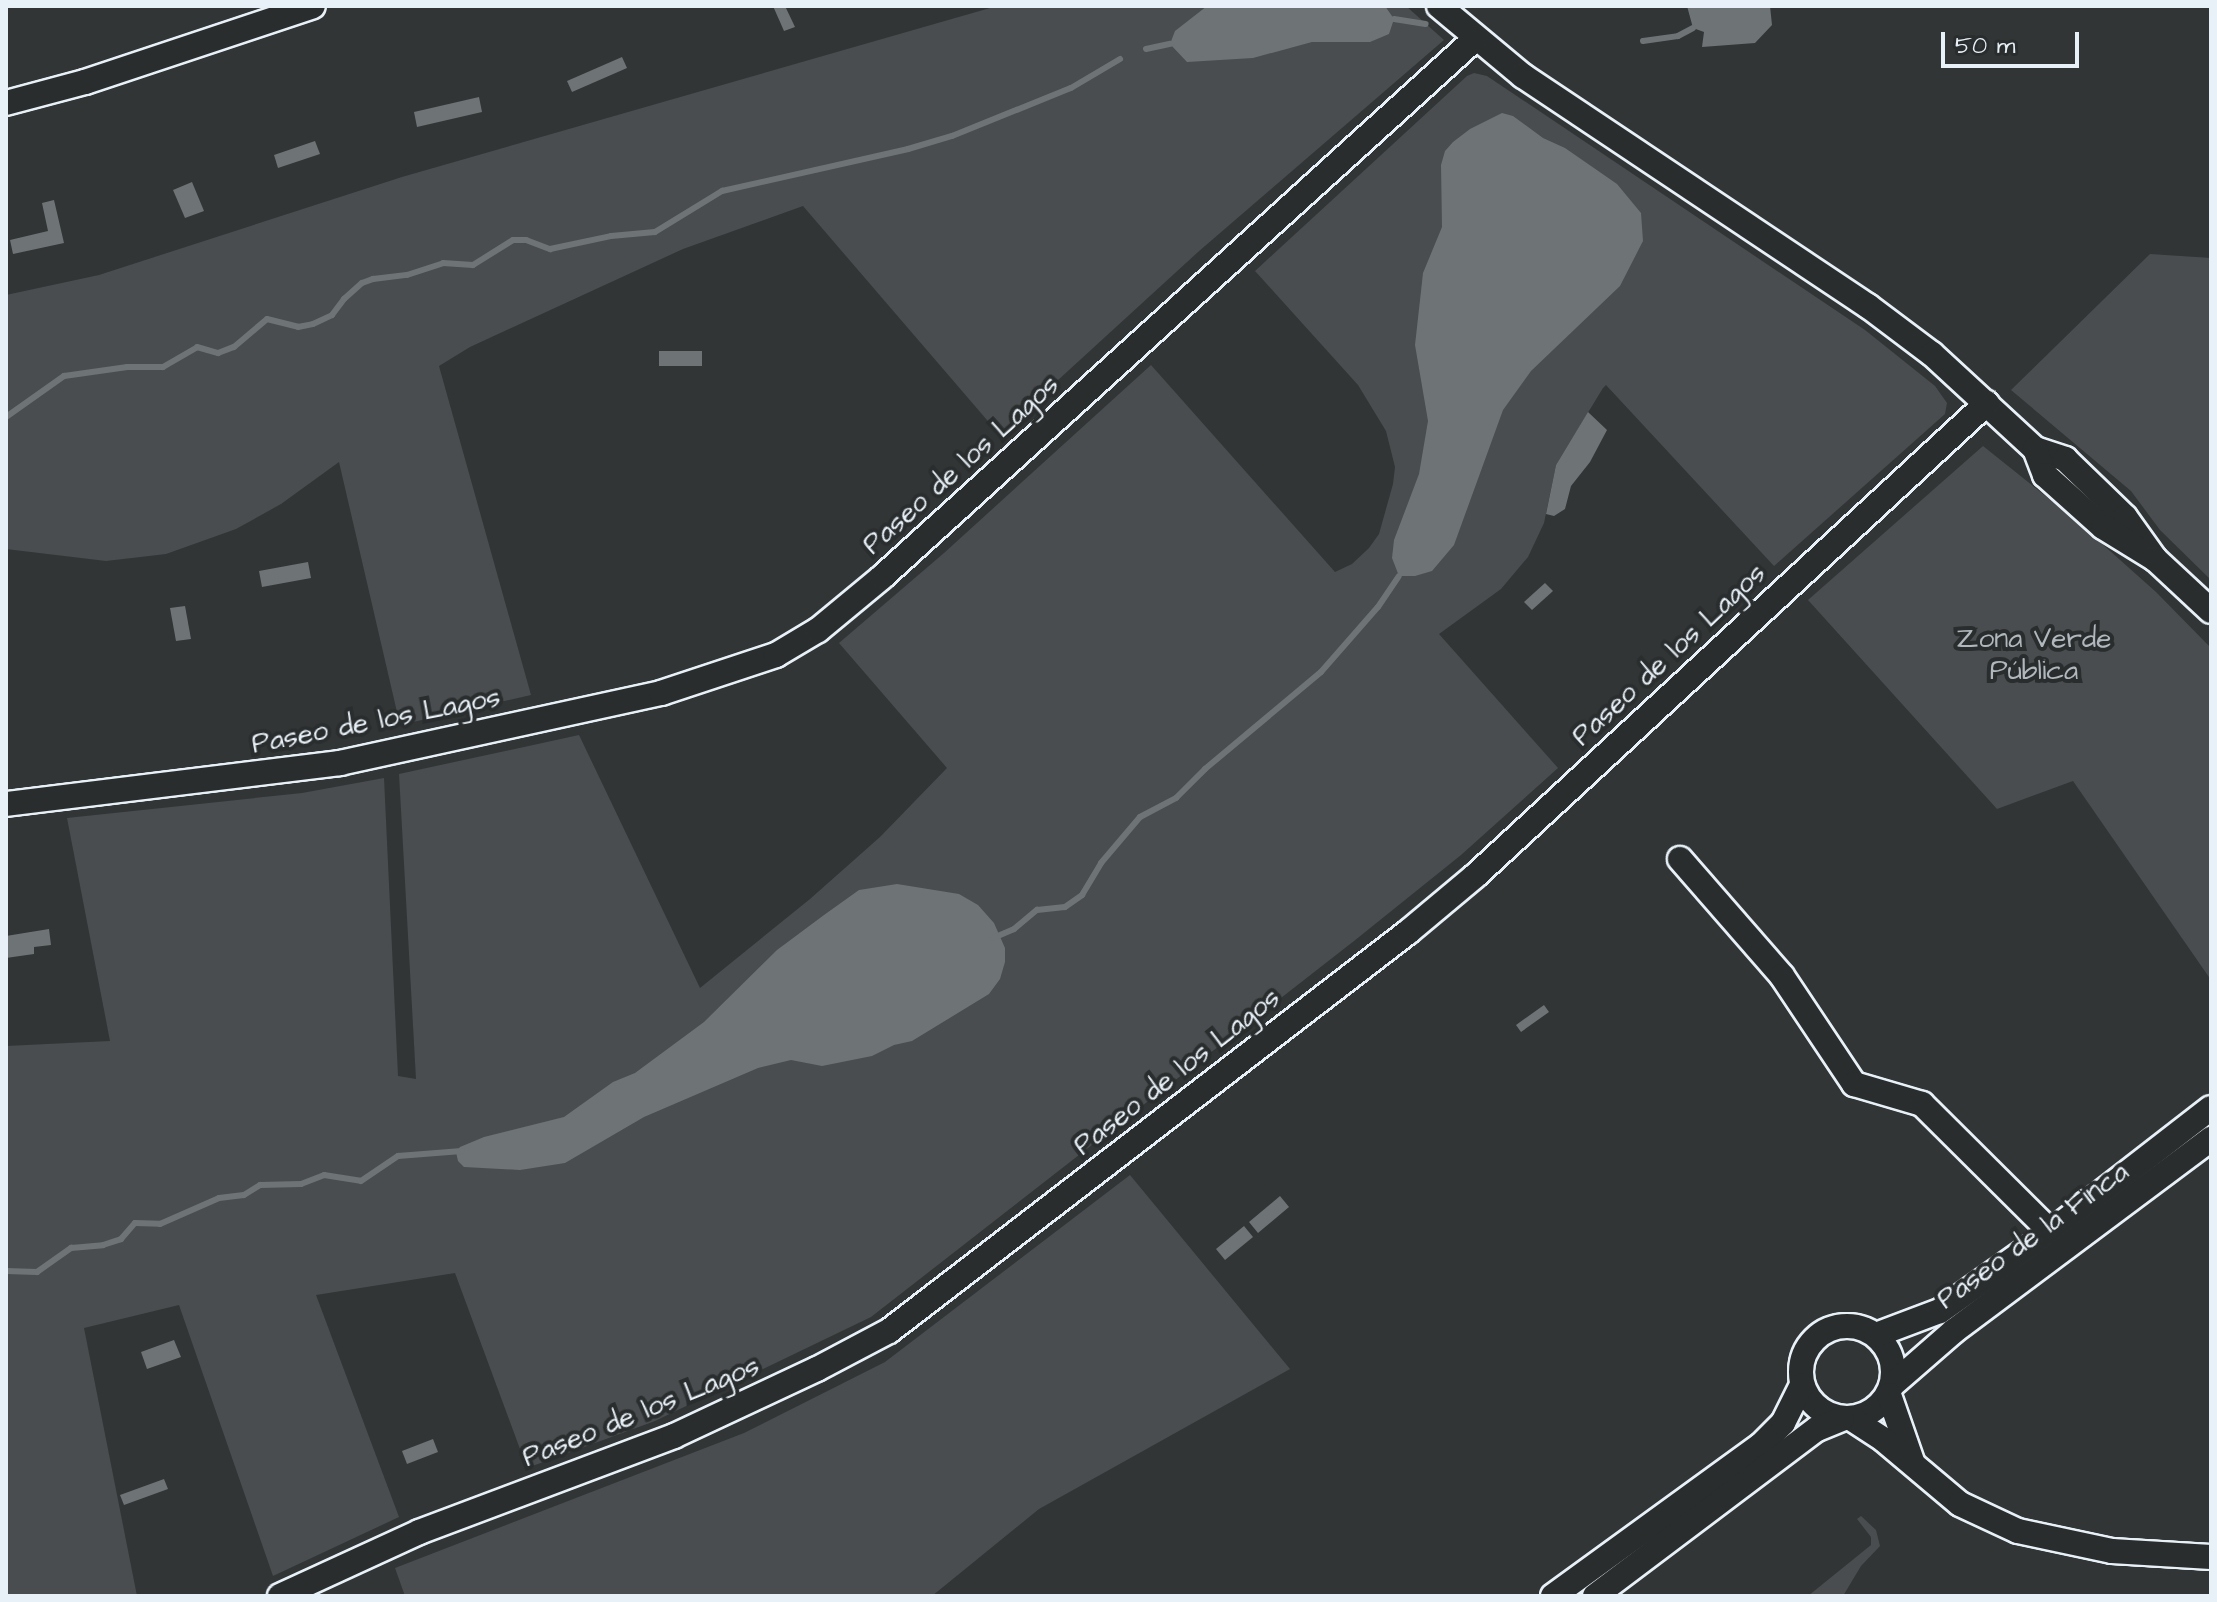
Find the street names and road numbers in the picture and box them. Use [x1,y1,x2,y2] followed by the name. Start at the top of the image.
[856,368,1066,562] street label: Paseo de los Lagos
[1565,557,1773,753] street label: Paseo de los Lagos
[249,680,503,762] street label: Paseo de los Lagos
[1067,981,1287,1163] street label: Paseo de los Lagos
[1931,1155,2135,1317] street label: Paseo de la Finca
[518,1349,764,1475] street label: Paseo de los Lagos

